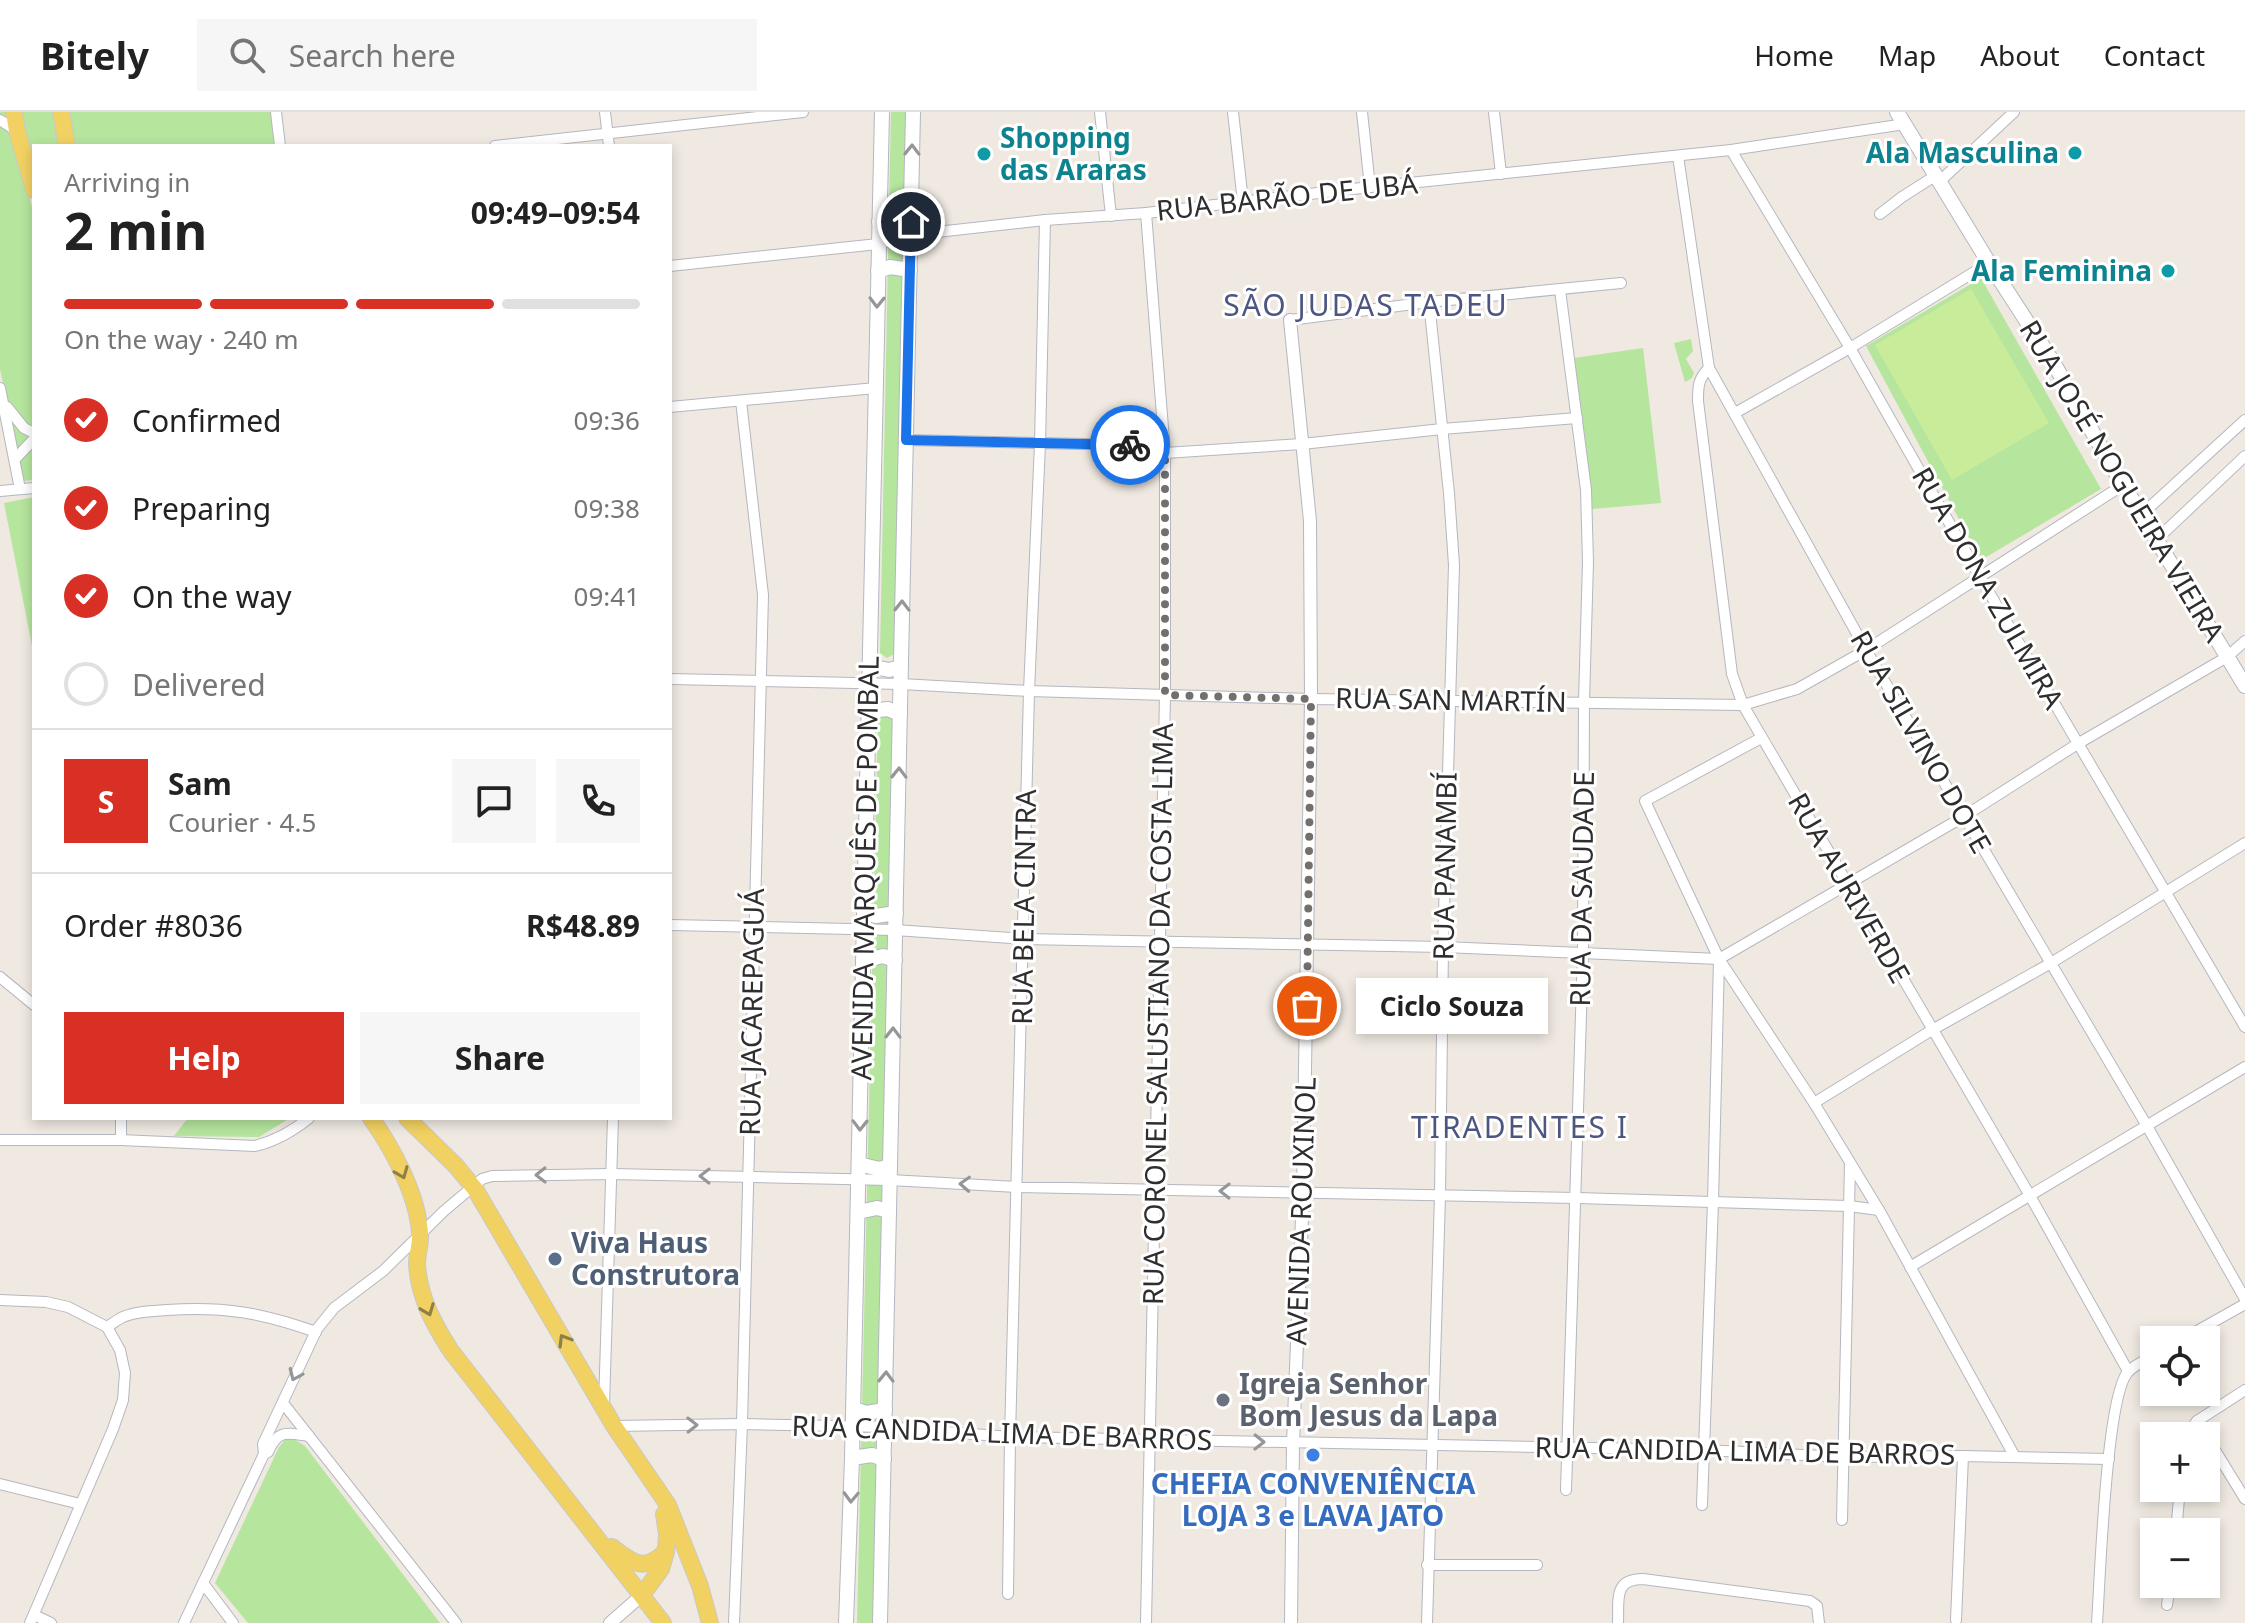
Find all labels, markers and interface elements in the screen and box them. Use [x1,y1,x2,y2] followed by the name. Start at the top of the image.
[197,19,757,91] search box
[40,29,149,81] text: Bitely
[225,33,269,77] icon: search
[289,35,456,76] text: Search here
[1754,36,1834,74] text: Home
[1878,36,1936,74] text: Map
[1980,36,2060,74] text: About
[2104,36,2205,74] text: Contact
[1000,118,1147,188] place label: Shopping das Araras
[1866,133,2059,171] place label: Ala Masculina
[904,143,921,156] one-way arrow
[2066,144,2084,162] marker: Ala Masculina
[975,145,993,163] marker: Shopping das Araras
[1154,163,1420,229] street label: RUA BARÃO DE UBÁ
[64,164,190,200] text: Arriving in
[877,188,945,256] pin
[471,192,640,233] text: 09:49–09:54
[64,194,207,265] text: 2 min
[889,200,933,244] icon: home
[1971,251,2152,289] place label: Ala Feminina
[2159,262,2177,280] marker: Ala Feminina
[1223,284,1509,325] district label: SÃO JUDAS TADEU
[869,296,886,309] one-way arrow
[2012,313,2234,648] street label: RUA JOSÉ NOGUEIRA VIEIRA
[64,321,298,357] text: On the way · 240 m
[64,398,108,442] icon: check
[132,400,282,441] text: Confirmed
[574,402,640,438] text: 09:36
[1090,405,1170,485] courier
[1108,423,1152,467] icon: bike
[1904,460,2074,715] street label: RUA DONA ZULMIRA
[64,486,108,530] icon: check
[132,488,271,529] text: Preparing
[574,490,640,526] text: 09:38
[64,574,108,618] icon: check
[132,576,292,617] text: On the way
[574,578,640,614] text: 09:41
[894,599,911,612] one-way arrow
[1843,623,2001,860] street label: RUA SILVINO DOTE
[841,655,887,1081] street label: AVENIDA MARQUÊS DE POMBAL
[132,664,266,705] text: Delivered
[1335,678,1567,720] street label: RUA SAN MARTÍN
[1133,722,1181,1305] street label: RUA CORONEL SALUSTIANO DA COSTA LIMA
[452,759,536,843] button: chat
[556,759,640,843] button: phone
[168,763,232,804] text: Sam
[890,766,907,779] one-way arrow
[1423,771,1465,961] street label: RUA PANAMBÍ
[1560,771,1602,1007] street label: RUA DA SAUDADE
[98,781,114,822] text: S
[1780,785,1920,990] street label: RUA AURIVERDE
[1002,789,1044,1025] street label: RUA BELA CINTRA
[168,804,316,840] text: Courier · 4.5
[730,888,772,1136] street label: RUA JACAREPAGUÁ
[64,905,243,946] text: Order #8036
[526,905,640,946] text: R$48.89
[1273,972,1341,1040] pin
[1355,978,1547,1034] callout: Ciclo Souza
[1285,984,1329,1028] icon: bag
[1380,988,1524,1024] text: Ciclo Souza
[64,1012,344,1104] button: Help
[360,1012,640,1104] button: Share
[884,1026,902,1039] one-way arrow
[1276,1076,1324,1346] street label: AVENIDA ROUXINOL
[1411,1106,1629,1147] district label: TIRADENTES I
[851,1119,868,1132] one-way arrow
[393,1165,409,1179] one-way arrow
[534,1167,547,1184] one-way arrow
[698,1168,711,1185] one-way arrow
[958,1176,971,1193] one-way arrow
[1218,1183,1231,1200] one-way arrow
[571,1223,740,1293] place label: Viva Haus Construtora
[546,1250,564,1268] marker: Viva Haus Construtora
[418,1302,435,1316] one-way arrow
[2140,1326,2220,1598] map controls
[2140,1326,2220,1406] button: locate
[558,1334,574,1349] one-way arrow
[1239,1364,1498,1434] place label: Igreja Senhor Bom Jesus da Lapa
[289,1367,305,1381] one-way arrow
[877,1370,894,1383] one-way arrow
[1214,1391,1232,1409] marker: Igreja Senhor Bom Jesus da Lapa
[791,1406,1213,1458] street label: RUA CANDIDA LIMA DE BARROS
[686,1416,699,1434] one-way arrow
[2140,1422,2220,1502] button: +
[1534,1427,1956,1473] street label: RUA CANDIDA LIMA DE BARROS
[1253,1434,1266,1451] one-way arrow
[1304,1446,1322,1464] marker: CHEFIA CONVENIÊNCIA LOJA 3 e LAVA JATO
[1151,1464,1476,1534] place label: CHEFIA CONVENIÊNCIA LOJA 3 e LAVA JATO
[842,1491,859,1504] one-way arrow
[2140,1518,2220,1598] button: −

